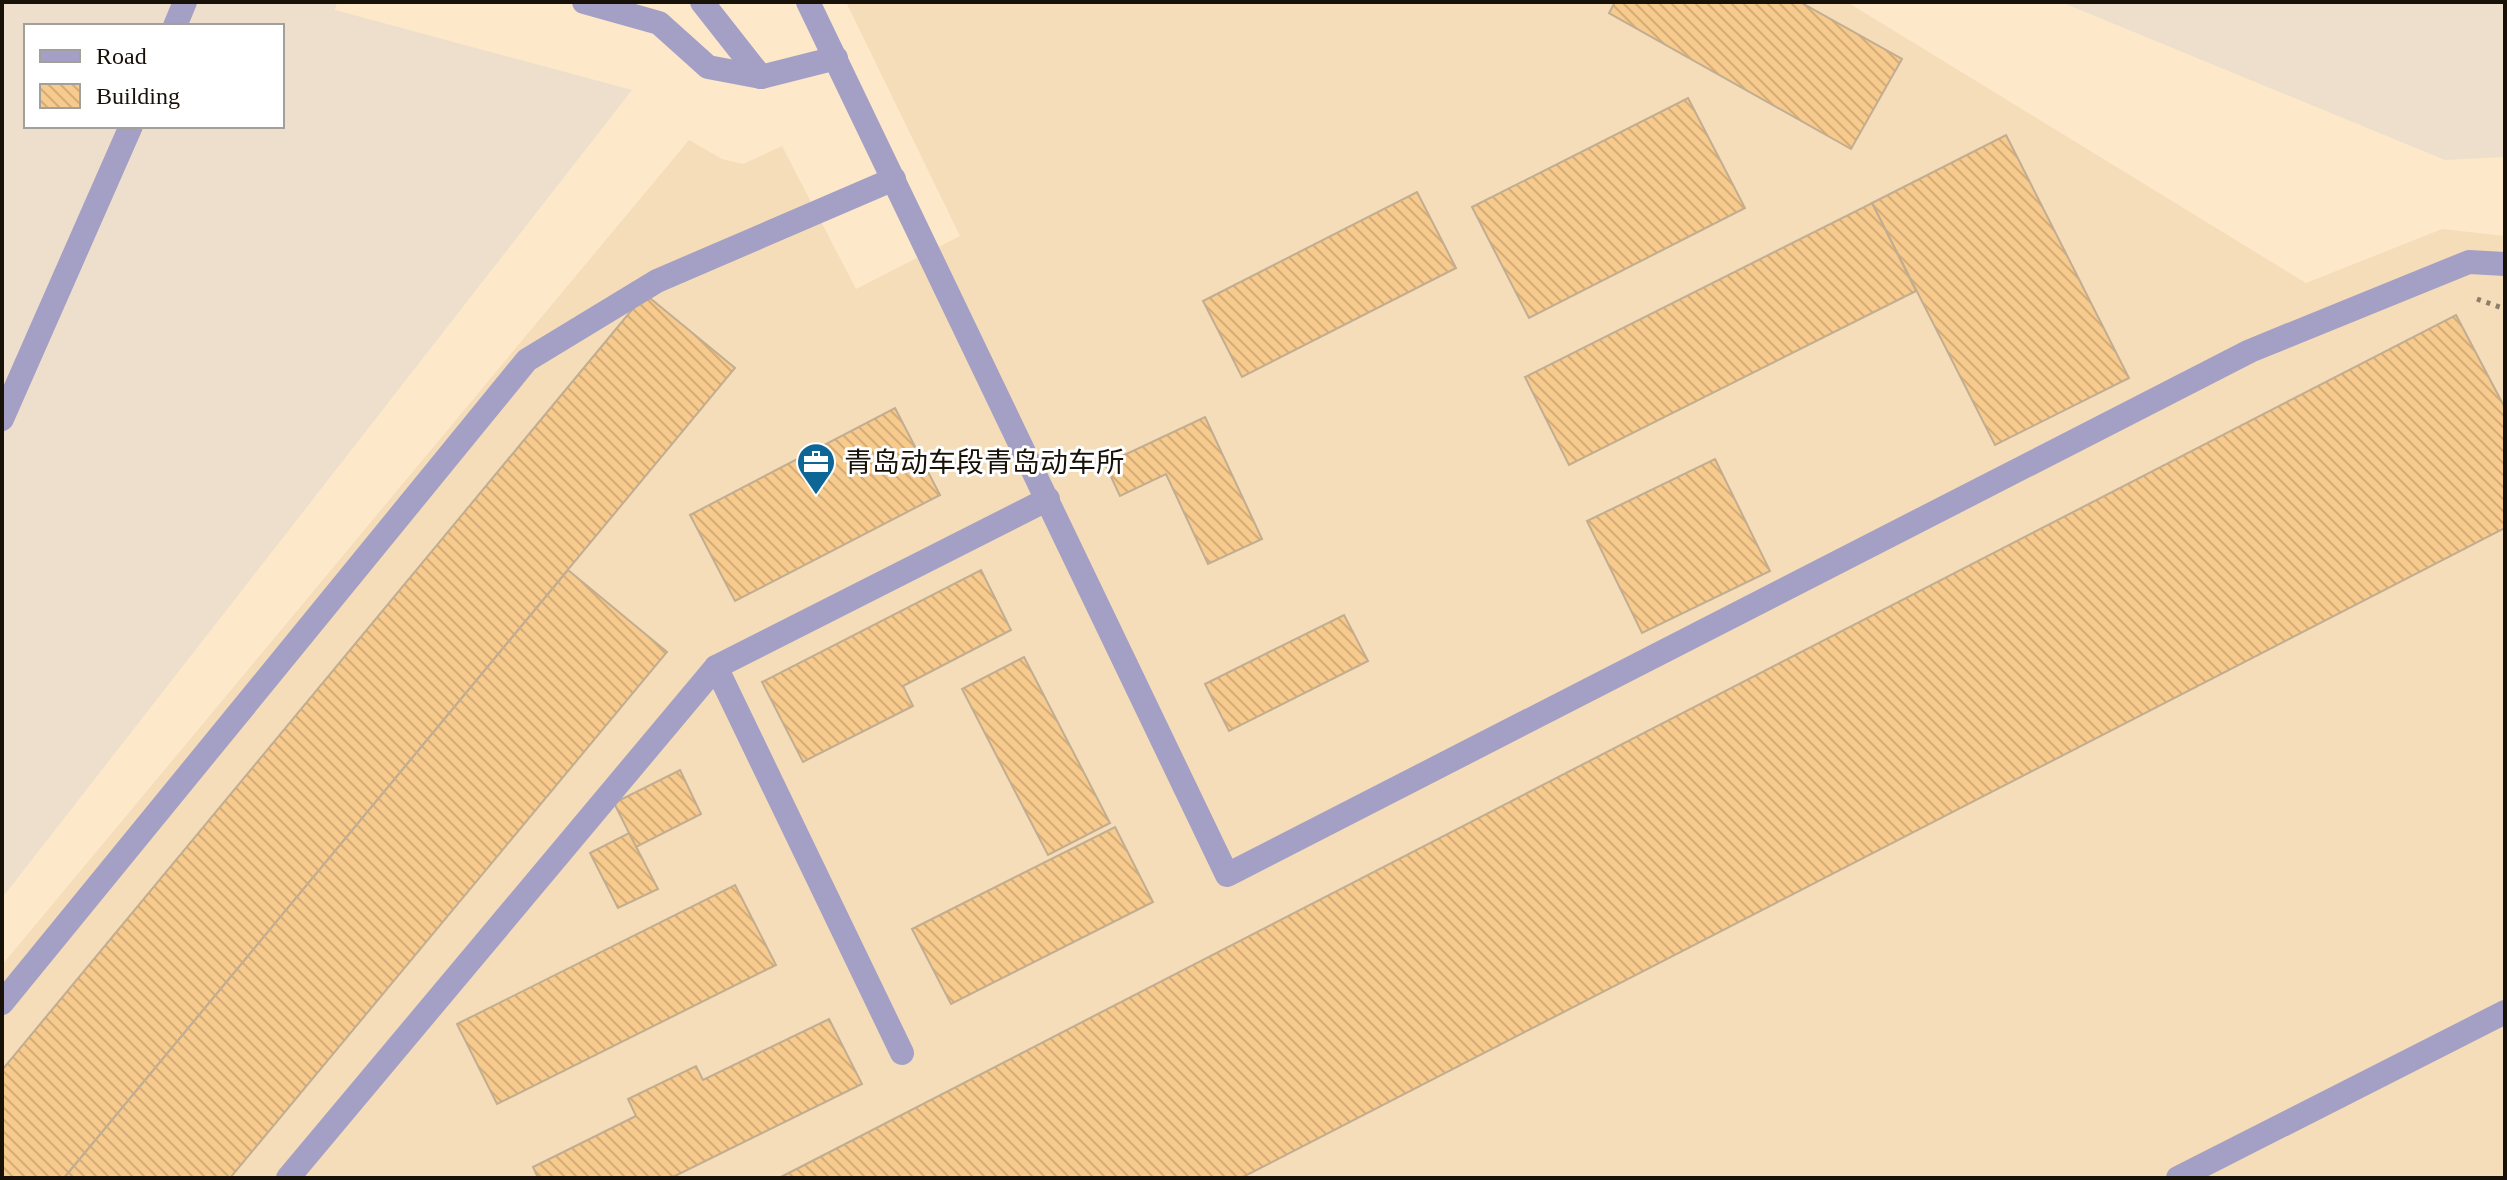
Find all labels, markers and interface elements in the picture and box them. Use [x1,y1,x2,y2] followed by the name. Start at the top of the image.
[24,24,284,128] legend
[96,43,147,69] text: Road
[96,83,180,109] text: Building
[795,441,837,496] office icon: 青岛动车段青岛动车所
[844,447,1124,478] place label: 青岛动车段青岛动车所

